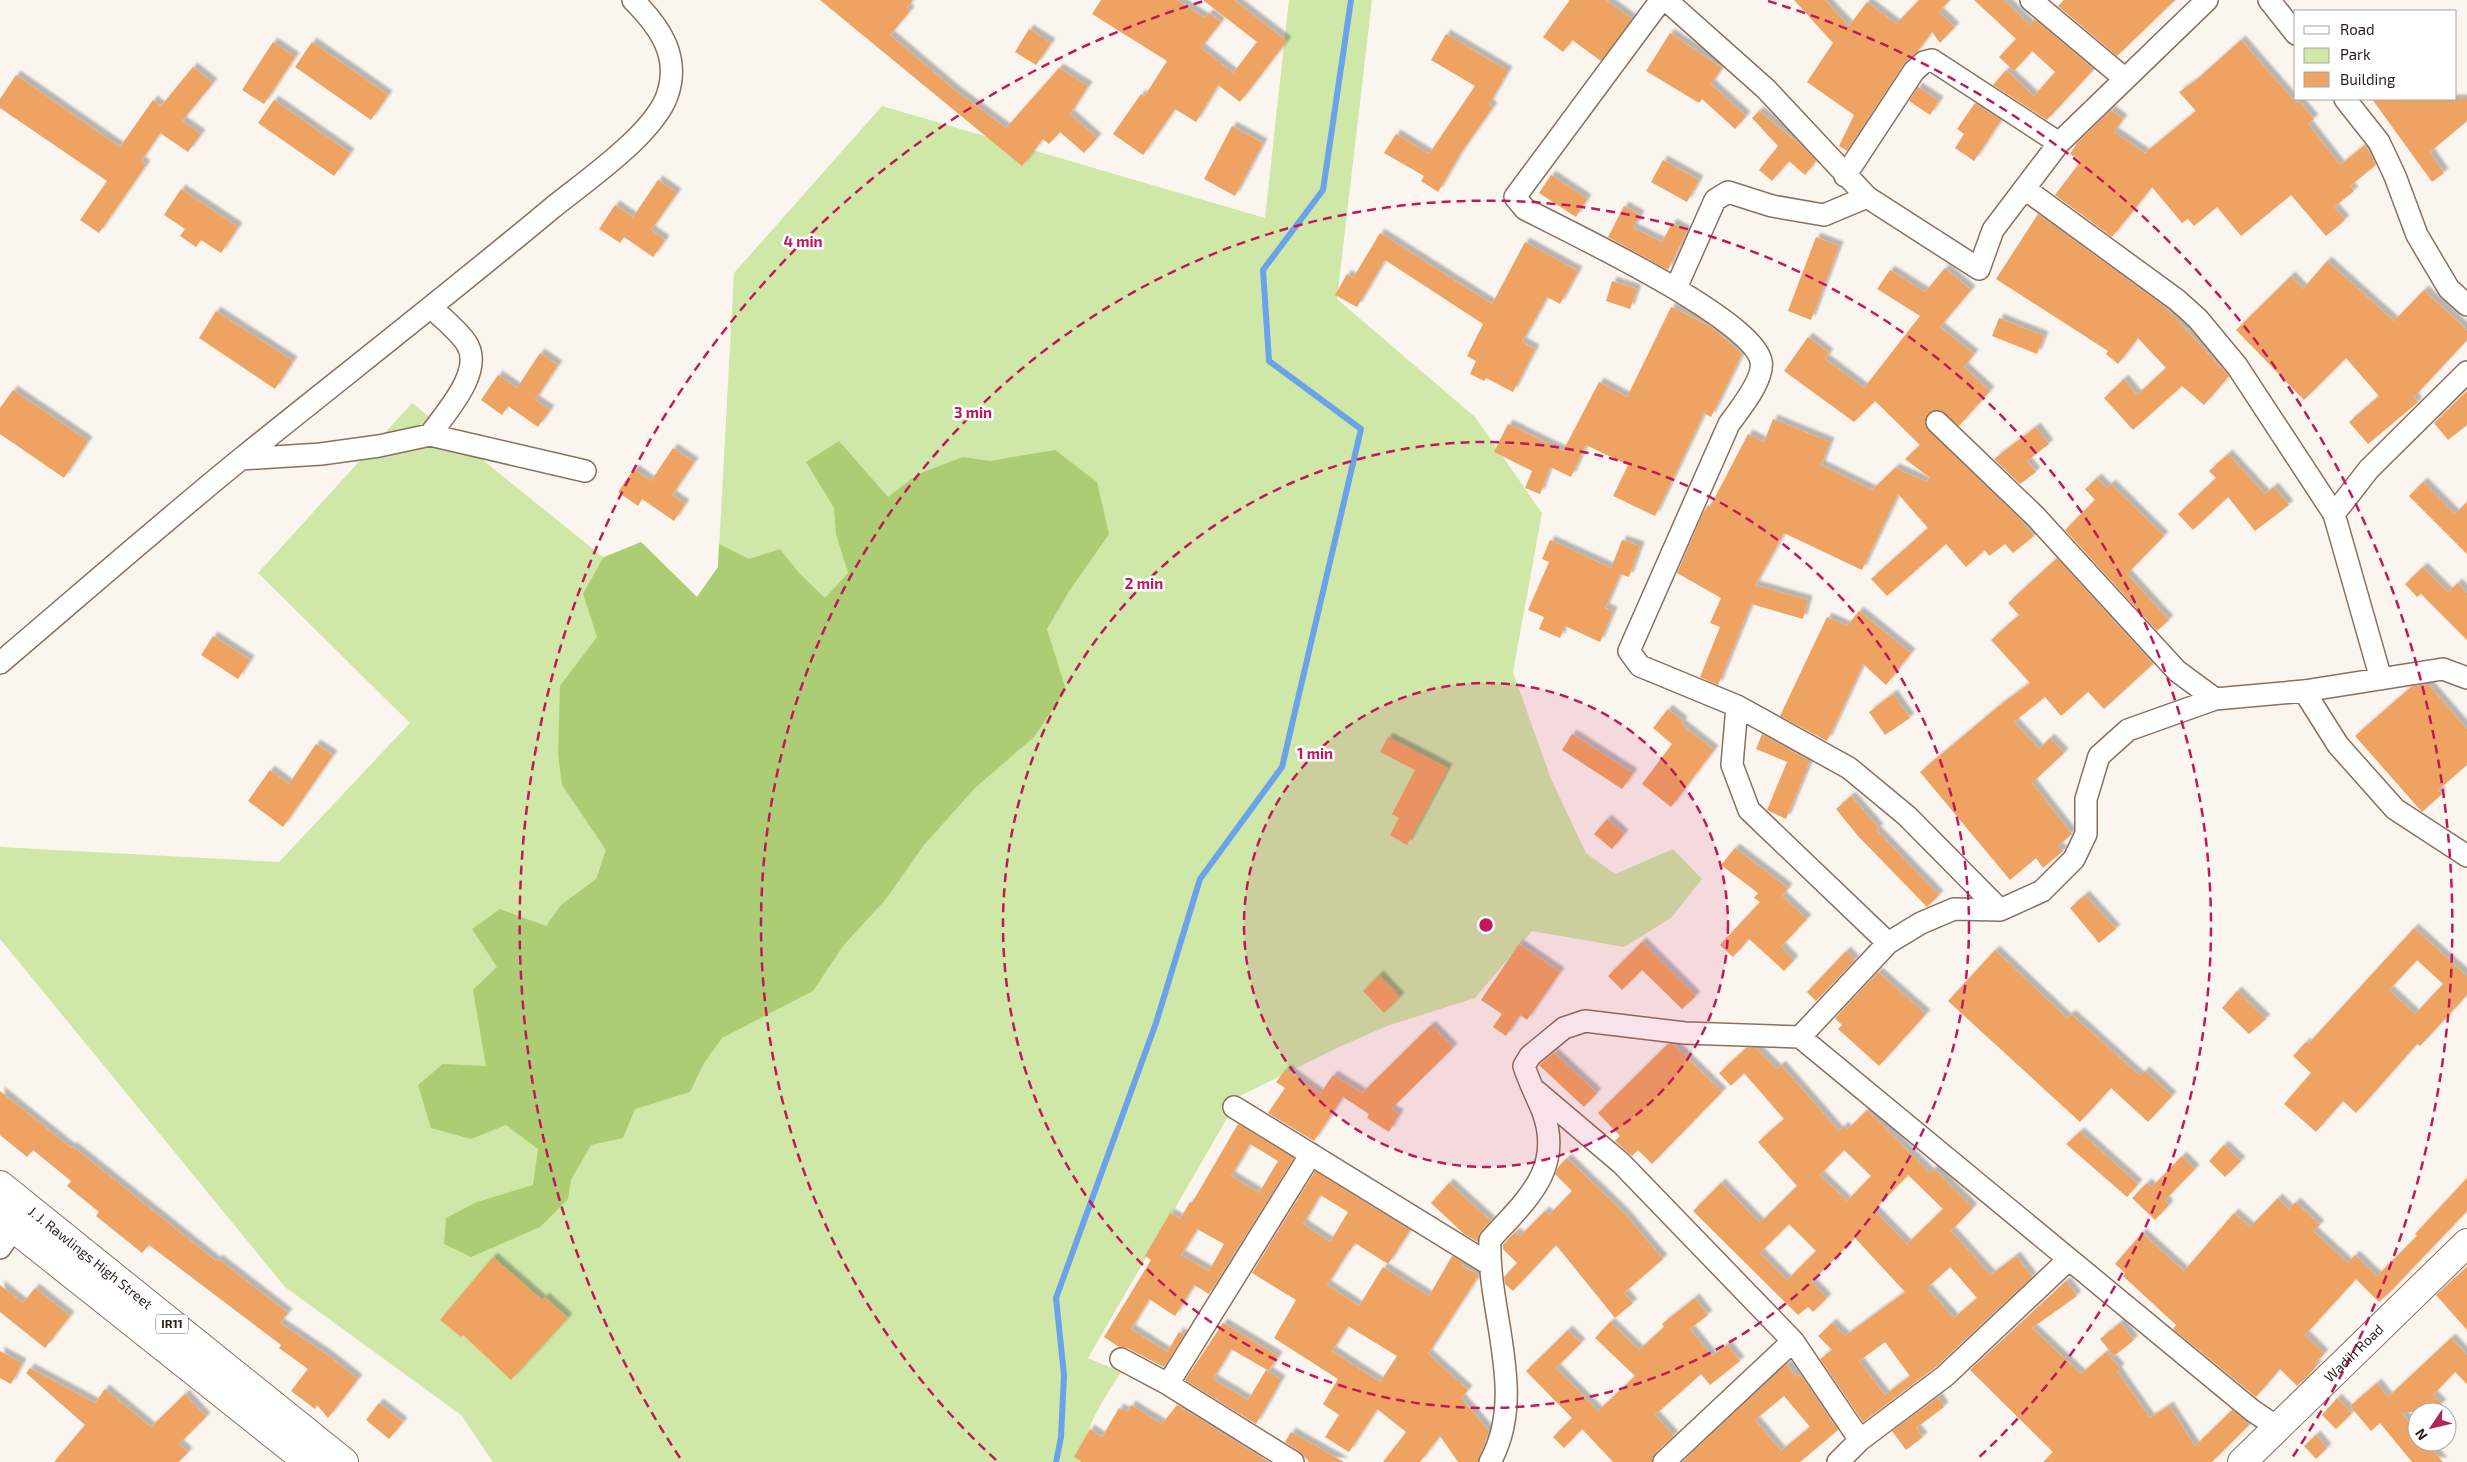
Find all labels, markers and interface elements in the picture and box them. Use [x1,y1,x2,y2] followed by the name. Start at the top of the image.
[2294,10,2457,100] legend
[2340,20,2375,38] text: Road
[2340,45,2371,63] text: Park
[2340,70,2396,88] text: Building
[783,232,823,250] text: 4 min
[954,403,992,421] text: 3 min
[1125,574,1163,592] text: 2 min
[1297,744,1333,762] text: 1 min
[1477,916,1495,934] centre of rings
[25,1202,156,1312] street label: J. J. Rawlings High Street
[156,1315,188,1334] road number: IR11
[2320,1320,2387,1385] street label: Wadih Road
[2407,1402,2457,1452] north arrow
[2411,1426,2431,1444] text: N

